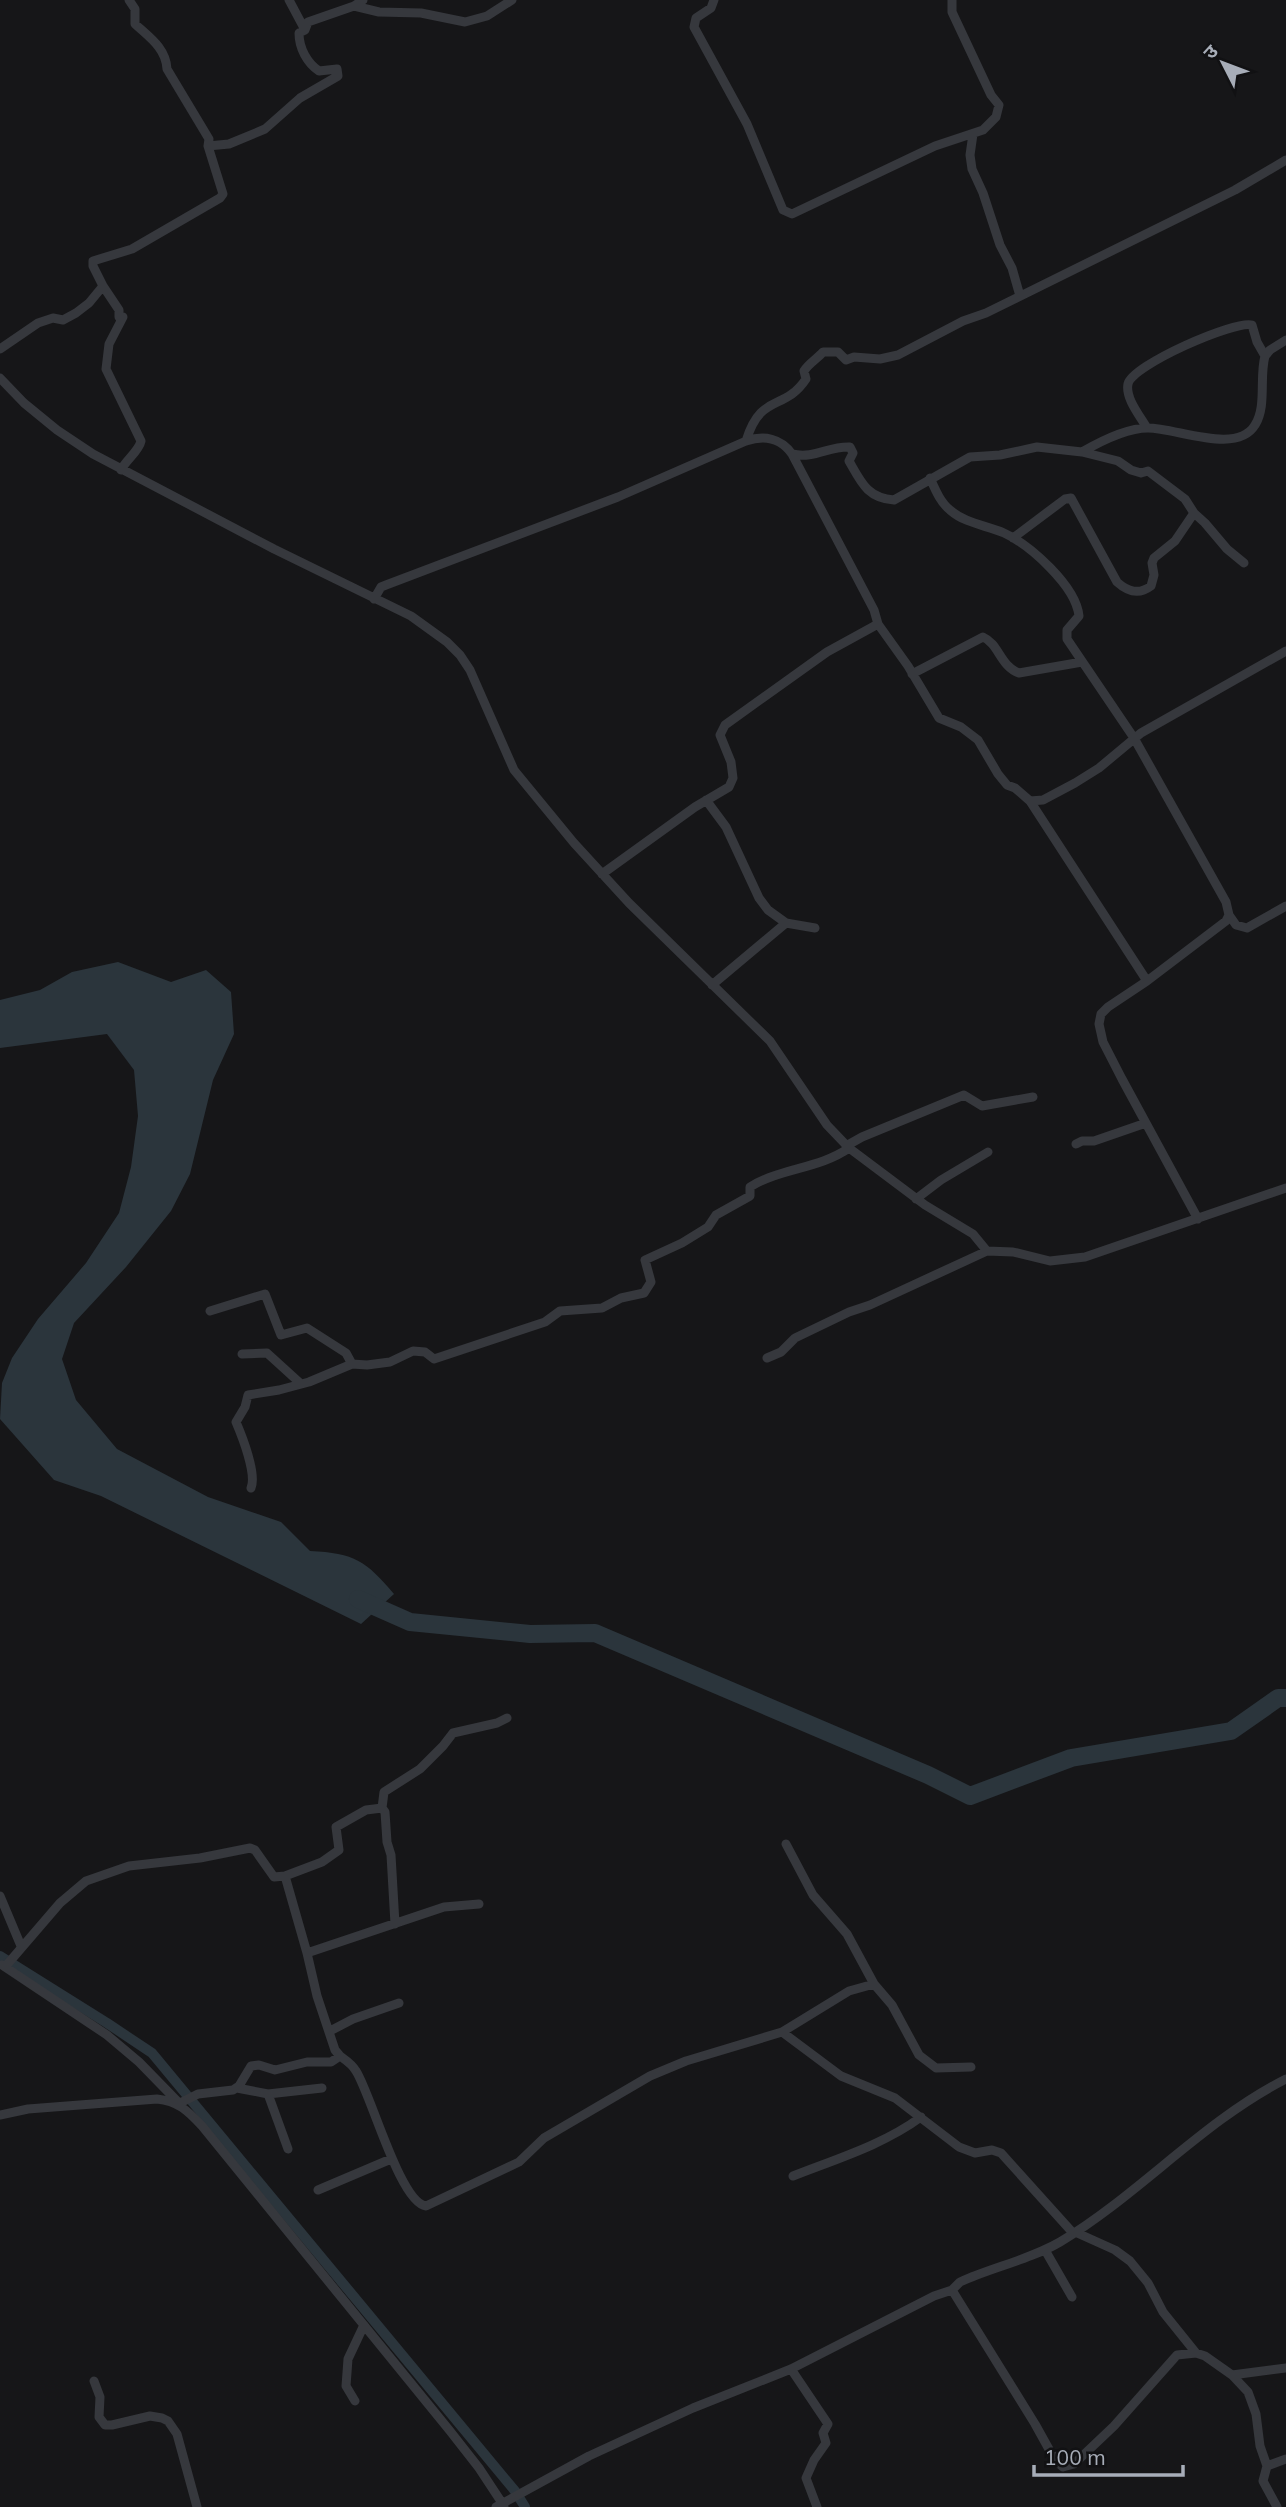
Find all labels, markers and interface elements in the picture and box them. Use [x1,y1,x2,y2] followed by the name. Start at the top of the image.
[1188,28,1258,98] north arrow
[1198,39,1224,64] text: उ
[1034,2434,1183,2478] scale bar
[1044,2444,1106,2470] text: 100 m

